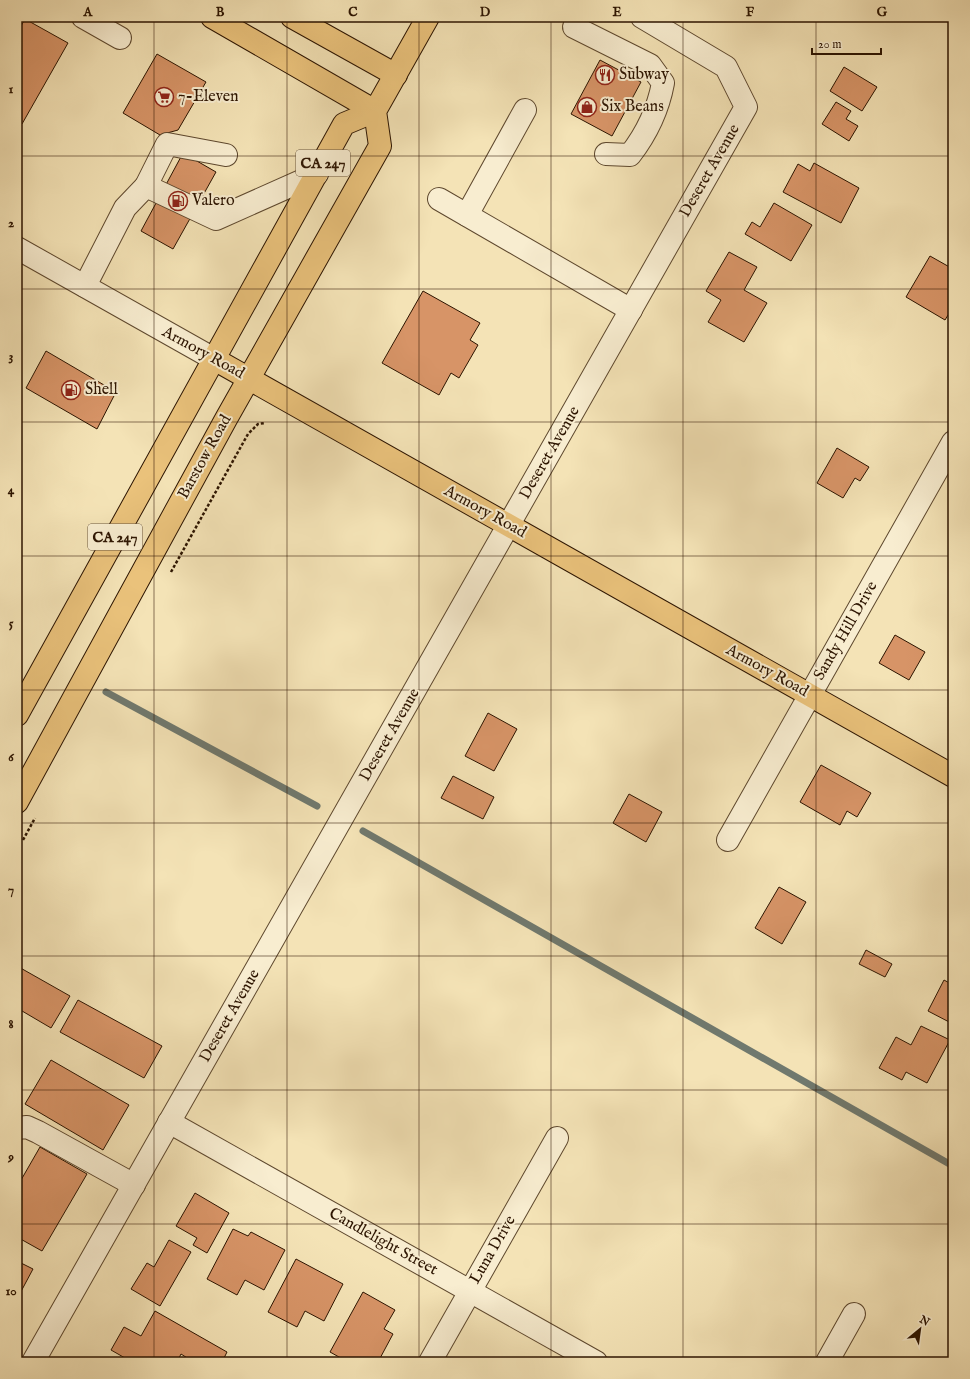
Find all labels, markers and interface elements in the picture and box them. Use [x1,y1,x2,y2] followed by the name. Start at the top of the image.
[83,4,94,21] text: A
[216,4,225,21] text: B
[348,4,358,21] text: C
[480,4,491,21] text: D
[612,4,622,21] text: E
[746,4,755,21] text: F
[877,4,888,21] text: G
[812,30,881,56] scale bar
[818,37,841,52] text: 20 m
[594,64,616,86] restaurant icon: Subway
[619,65,669,85] place label: Subway
[9,81,14,98] text: 1
[153,86,175,108] supermarket icon: 7-Eleven
[178,87,239,107] place label: 7-Eleven
[576,96,598,118] shop icon: Six Beans
[601,97,664,117] place label: Six Beans
[675,121,745,221] street label: Deseret Avenue
[296,150,350,176] road number: CA 247
[167,190,189,212] fuel station icon: Valero
[191,191,235,211] place label: Valero
[8,215,14,232] text: 2
[157,322,248,384] street label: Armory Road
[9,348,14,365] text: 3
[60,379,82,401] fuel station icon: Shell
[85,380,118,400] place label: Shell
[515,403,585,503] street label: Deseret Avenue
[174,411,237,503] street label: Barstow Road
[439,481,530,543] street label: Armory Road
[8,482,15,499] text: 4
[88,524,142,550] road number: CA 247
[810,578,882,684] street label: Sandy Hill Drive
[9,615,14,632] text: 5
[721,640,812,702] street label: Armory Road
[355,685,425,785] street label: Deseret Avenue
[8,749,14,766] text: 6
[8,882,14,899] text: 7
[195,966,265,1066] street label: Deseret Avenue
[8,1016,14,1033] text: 8
[7,1149,14,1166] text: 9
[325,1204,441,1280] street label: Candlelight Street
[465,1212,521,1288] street label: Luna Drive
[5,1283,17,1300] text: 10
[900,1309,940,1349] north arrow
[916,1312,932,1330] text: N

